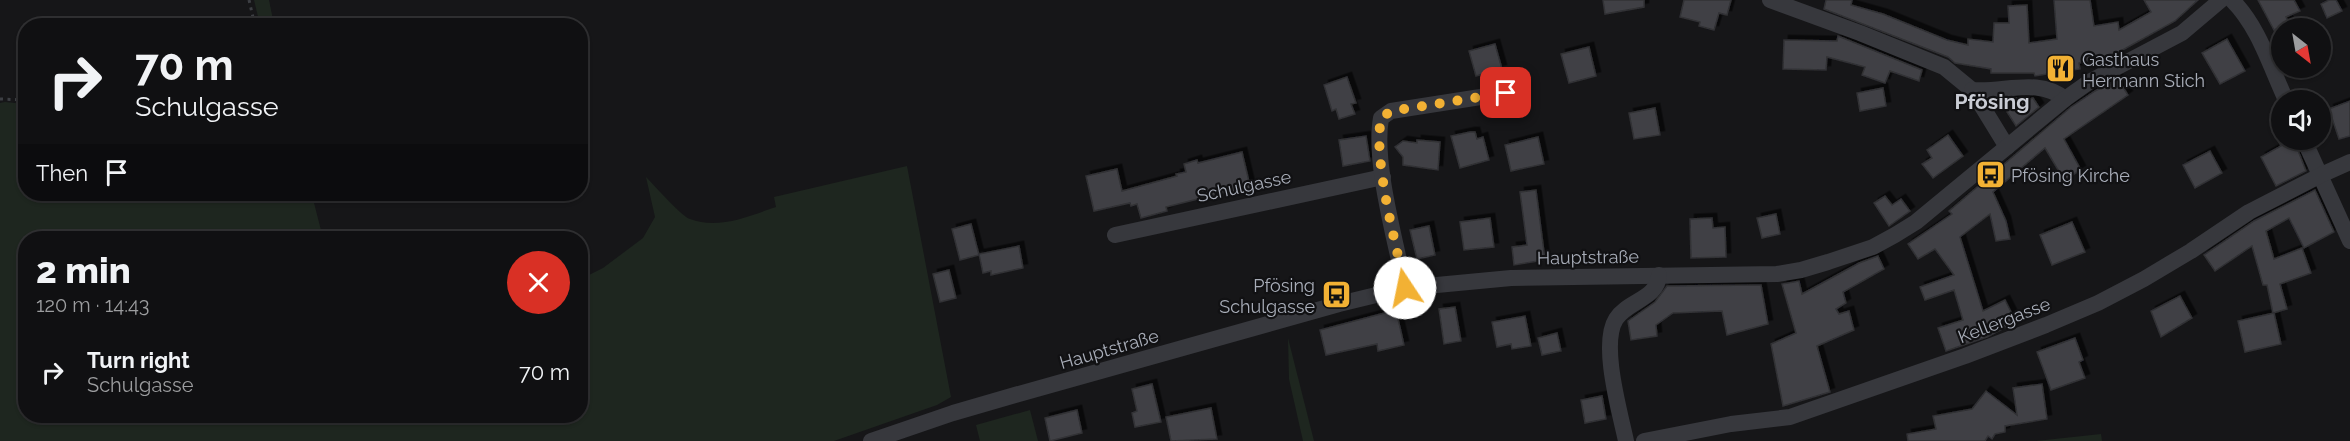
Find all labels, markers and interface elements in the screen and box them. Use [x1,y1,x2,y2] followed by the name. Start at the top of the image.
[2271,18,2331,78] north arrow
[2271,18,2331,150] map controls
[135,41,234,90] text: 70 m
[36,42,114,120] icon: right
[2082,49,2205,91] place label: Gasthaus Hermann Stich
[2045,53,2077,85] restaurant icon: Gasthaus Hermann Stich
[1480,67,1531,118] pin
[1489,76,1522,109] icon: arrive
[1954,89,2030,114] district label: Pfösing
[2271,90,2331,150] button: sound
[135,91,279,122] text: Schulgasse
[100,156,133,189] icon: arrive
[1974,159,2006,191] bus stop icon: Pfösing Kirche
[36,160,88,186] text: Then
[2011,165,2130,186] place label: Pfösing Kirche
[1195,166,1293,206] street label: Schulgasse
[1537,246,1640,268] street label: Hauptstraße
[36,249,131,291] text: 2 min
[507,251,570,314] button: close
[1373,256,1437,320] position arrow
[1219,275,1315,317] place label: Pfösing Schulgasse
[1320,279,1352,311] bus stop icon: Pfösing Schulgasse
[36,293,150,317] text: 120 m · 14:43
[1955,293,2053,347] street label: Kellergasse
[1057,325,1161,373] street label: Hauptstraße
[87,347,190,373] text: Turn right
[36,356,69,389] icon: right
[519,359,570,385] text: 70 m
[87,373,193,397] text: Schulgasse

